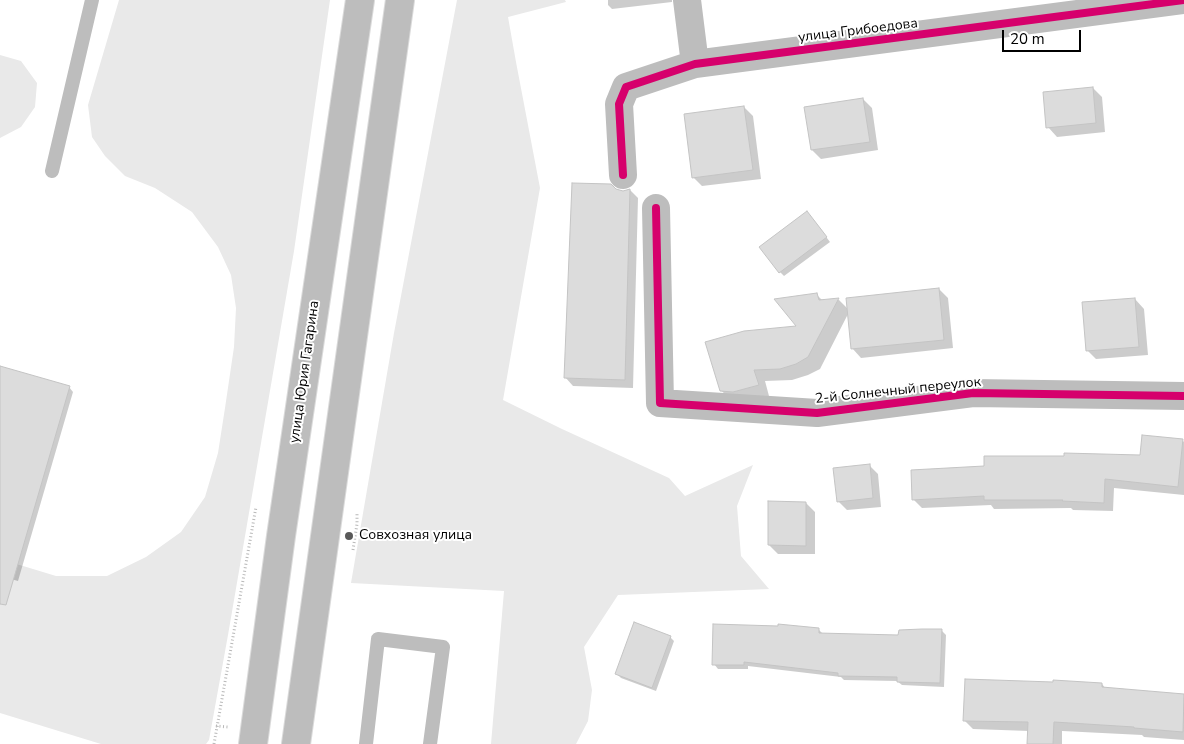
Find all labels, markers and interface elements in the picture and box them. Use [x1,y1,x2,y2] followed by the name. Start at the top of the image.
[797,15,919,47] street label: улица Грибоедова
[1004,20,1083,52] scale bar
[1010,29,1045,49] text: 20 m
[287,300,323,444] street label: улица Юрия Гагарина
[814,374,982,408] street label: 2-й Солнечный переулок
[359,528,472,544] place label: Совхозная улица
[343,530,355,542] marker: Совхозная улица

